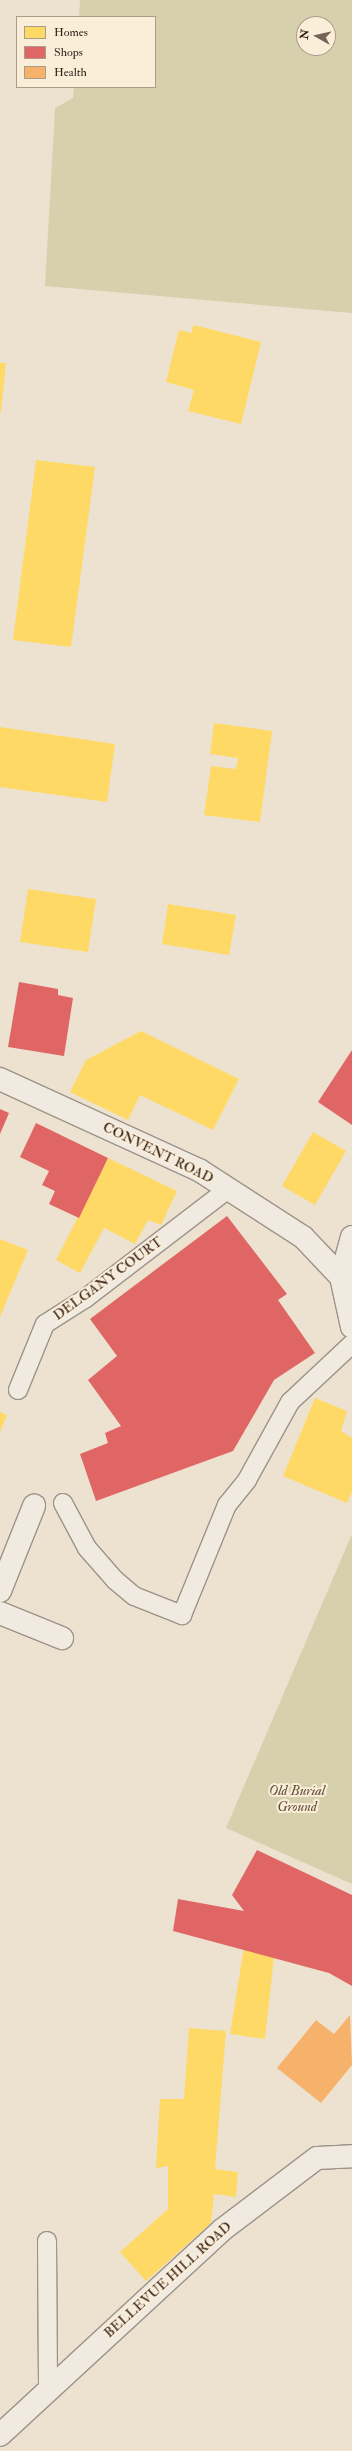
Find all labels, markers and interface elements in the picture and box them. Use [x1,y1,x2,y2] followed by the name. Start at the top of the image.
[16,16,156,88] legend
[296,16,336,56] north arrow
[54,25,88,40] text: Homes
[297,29,312,40] text: N
[54,45,83,60] text: Shops
[54,65,87,80] text: Health
[100,1119,216,1187] street label: CONVENT ROAD
[50,1234,166,1324] street label: DELGANY COURT
[269,1783,325,1816] park label: Old Burial Ground
[101,2218,235,2342] street label: BELLEVUE HILL ROAD

